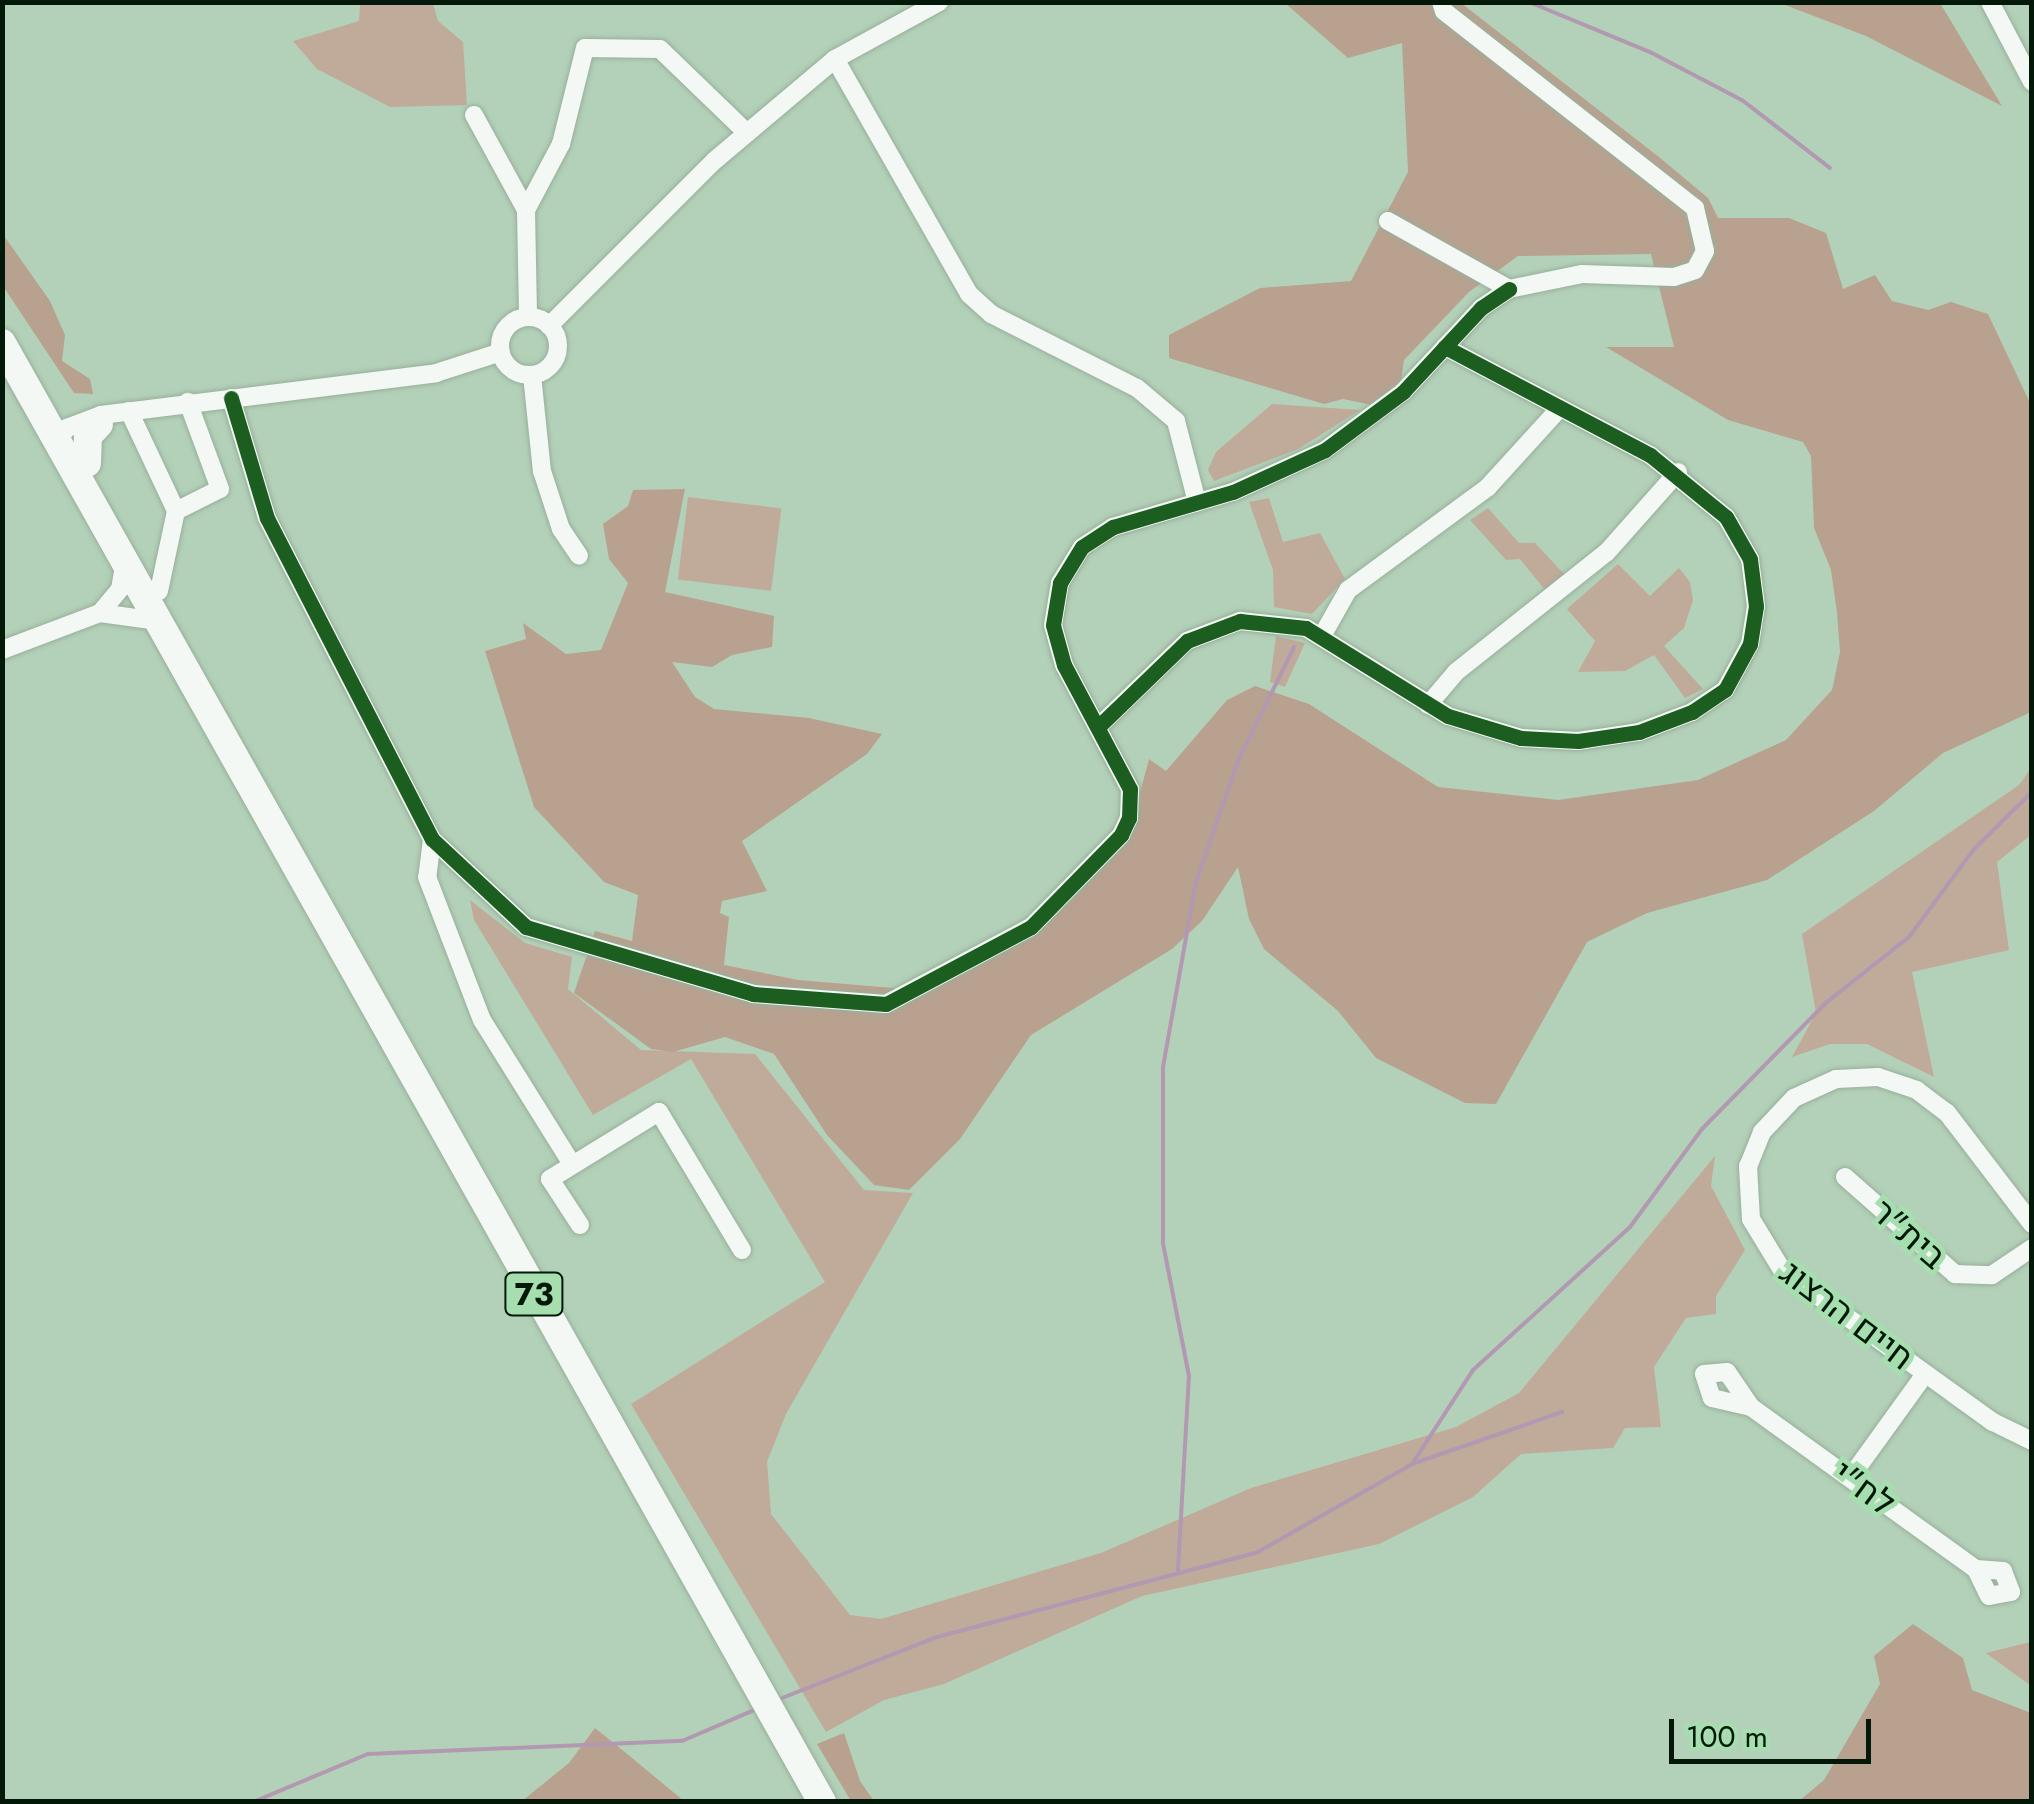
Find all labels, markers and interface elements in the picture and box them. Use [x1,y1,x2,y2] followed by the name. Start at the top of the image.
[1863,1190,1955,1278] street label: בית"ר
[1772,1251,1922,1379] street label: חיים הרצוג
[504,1267,564,1321] road number: 73
[1825,1452,1903,1524] street label: לח"י
[1674,1699,1876,1761] scale bar
[1686,1715,1768,1758] text: 100 m

